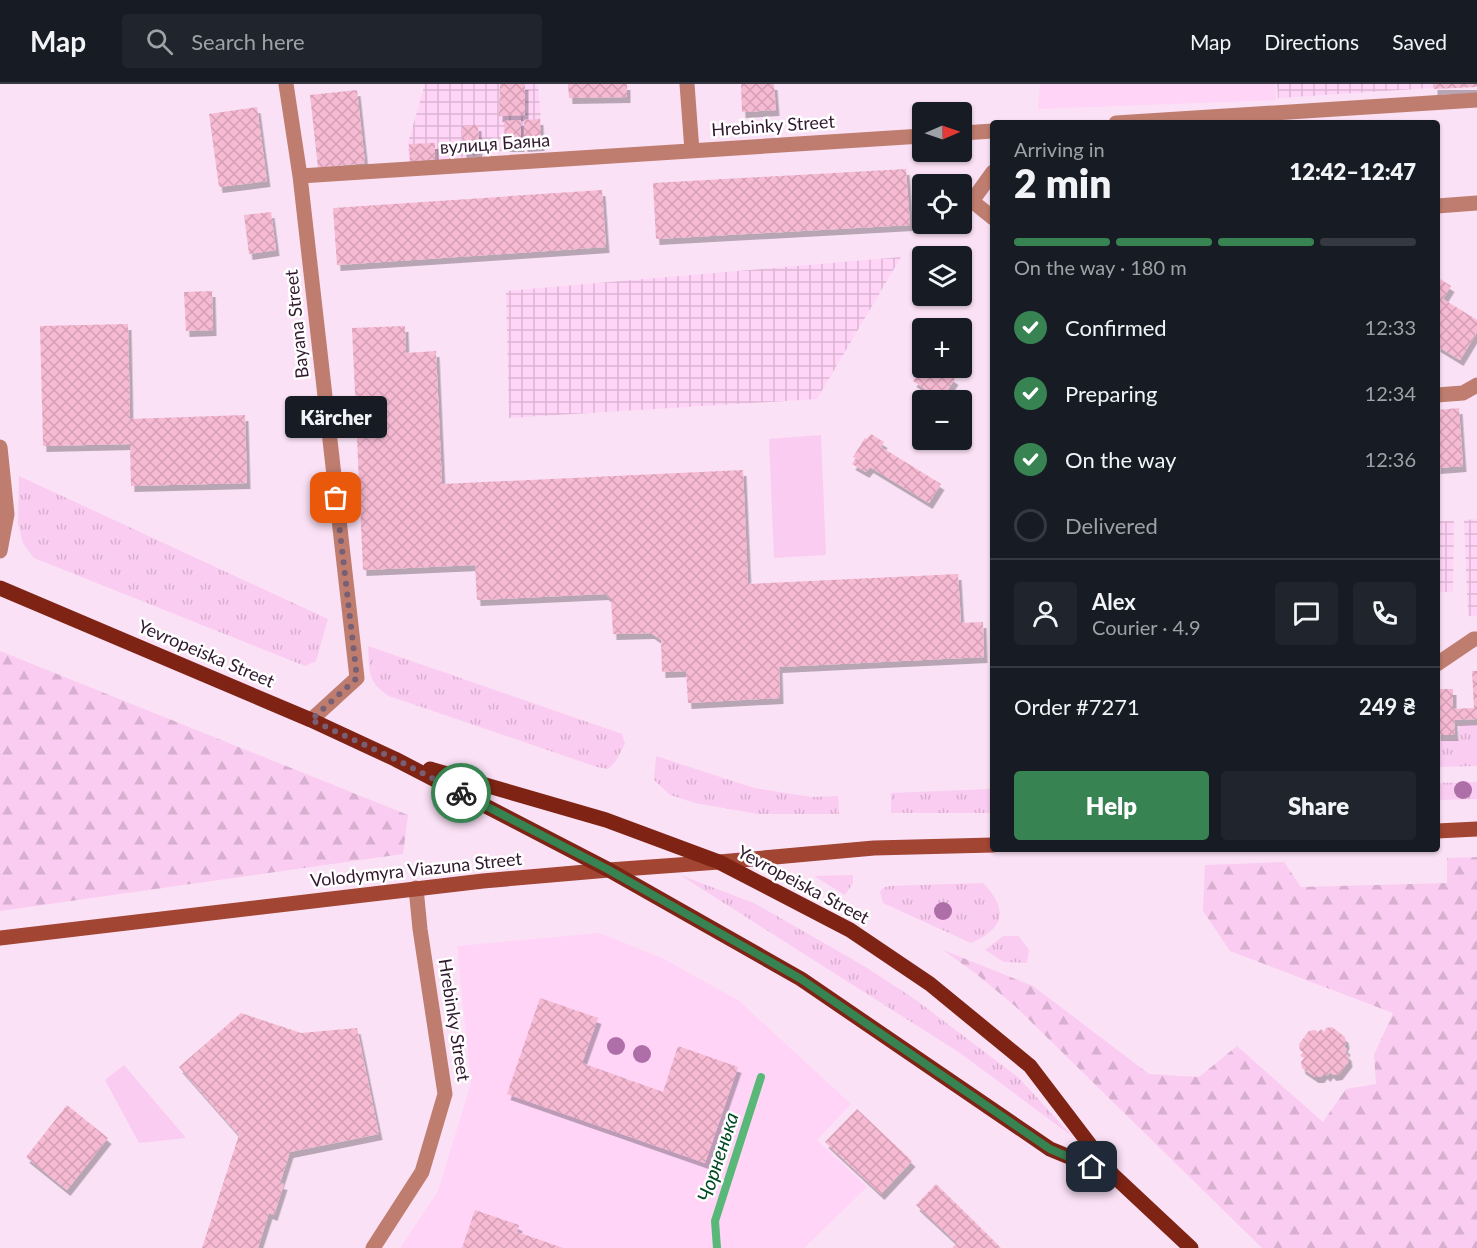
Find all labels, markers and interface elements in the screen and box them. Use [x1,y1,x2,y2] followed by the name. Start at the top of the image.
[122,14,542,68] search box
[30,24,86,58] text: Map
[143,25,176,58] icon: search
[191,28,305,55] text: Search here
[1190,29,1231,54] text: Map
[1264,29,1359,54] text: Directions
[1392,29,1447,54] text: Saved
[912,102,972,162] north arrow
[912,102,972,450] map controls
[710,110,836,140] street label: Hrebinky Street
[439,128,551,158] street label: вулиця Баяна
[1014,137,1105,161] text: Arriving in
[1290,158,1416,185] text: 12:42–12:47
[1014,160,1111,206] text: 2 min
[912,174,972,234] button: locate
[912,246,972,306] button: layers
[1014,255,1187,279] text: On the way · 180 m
[279,268,313,380] street label: Bayana Street
[1014,311,1047,344] icon: check
[1065,314,1167,341] text: Confirmed
[1365,315,1416,339] text: 12:33
[912,318,972,378] button: +
[1014,377,1047,410] icon: check
[1065,380,1157,407] text: Preparing
[1365,381,1416,405] text: 12:34
[912,390,972,450] button: −
[285,396,387,438] callout: Kärcher
[300,405,372,429] text: Kärcher
[1014,443,1047,476] icon: check
[1065,446,1176,473] text: On the way
[1365,447,1416,471] text: 12:36
[310,472,361,523] pin
[319,481,352,514] icon: bag
[1065,512,1158,539] text: Delivered
[1014,582,1077,645] button: person
[1275,582,1338,645] button: chat
[1353,582,1416,645] button: phone
[1092,588,1136,615] text: Alex
[135,614,278,692] street label: Yevropeiska Street
[1092,615,1201,639] text: Courier · 4.9
[1014,693,1140,720] text: Order #7271
[1359,693,1416,720] text: 249 ₴
[431,763,491,823] courier
[1014,771,1209,840] button: Help
[1221,771,1416,840] button: Share
[445,777,478,810] icon: bike
[734,840,874,928] street label: Yevropeiska Street
[309,847,523,891] street label: Volodymyra Viazuna Street
[434,957,476,1083] street label: Hrebinky Street
[691,1109,743,1204] water label: Чорненька
[1066,1141,1117,1192] pin
[1075,1150,1108,1183] icon: home

